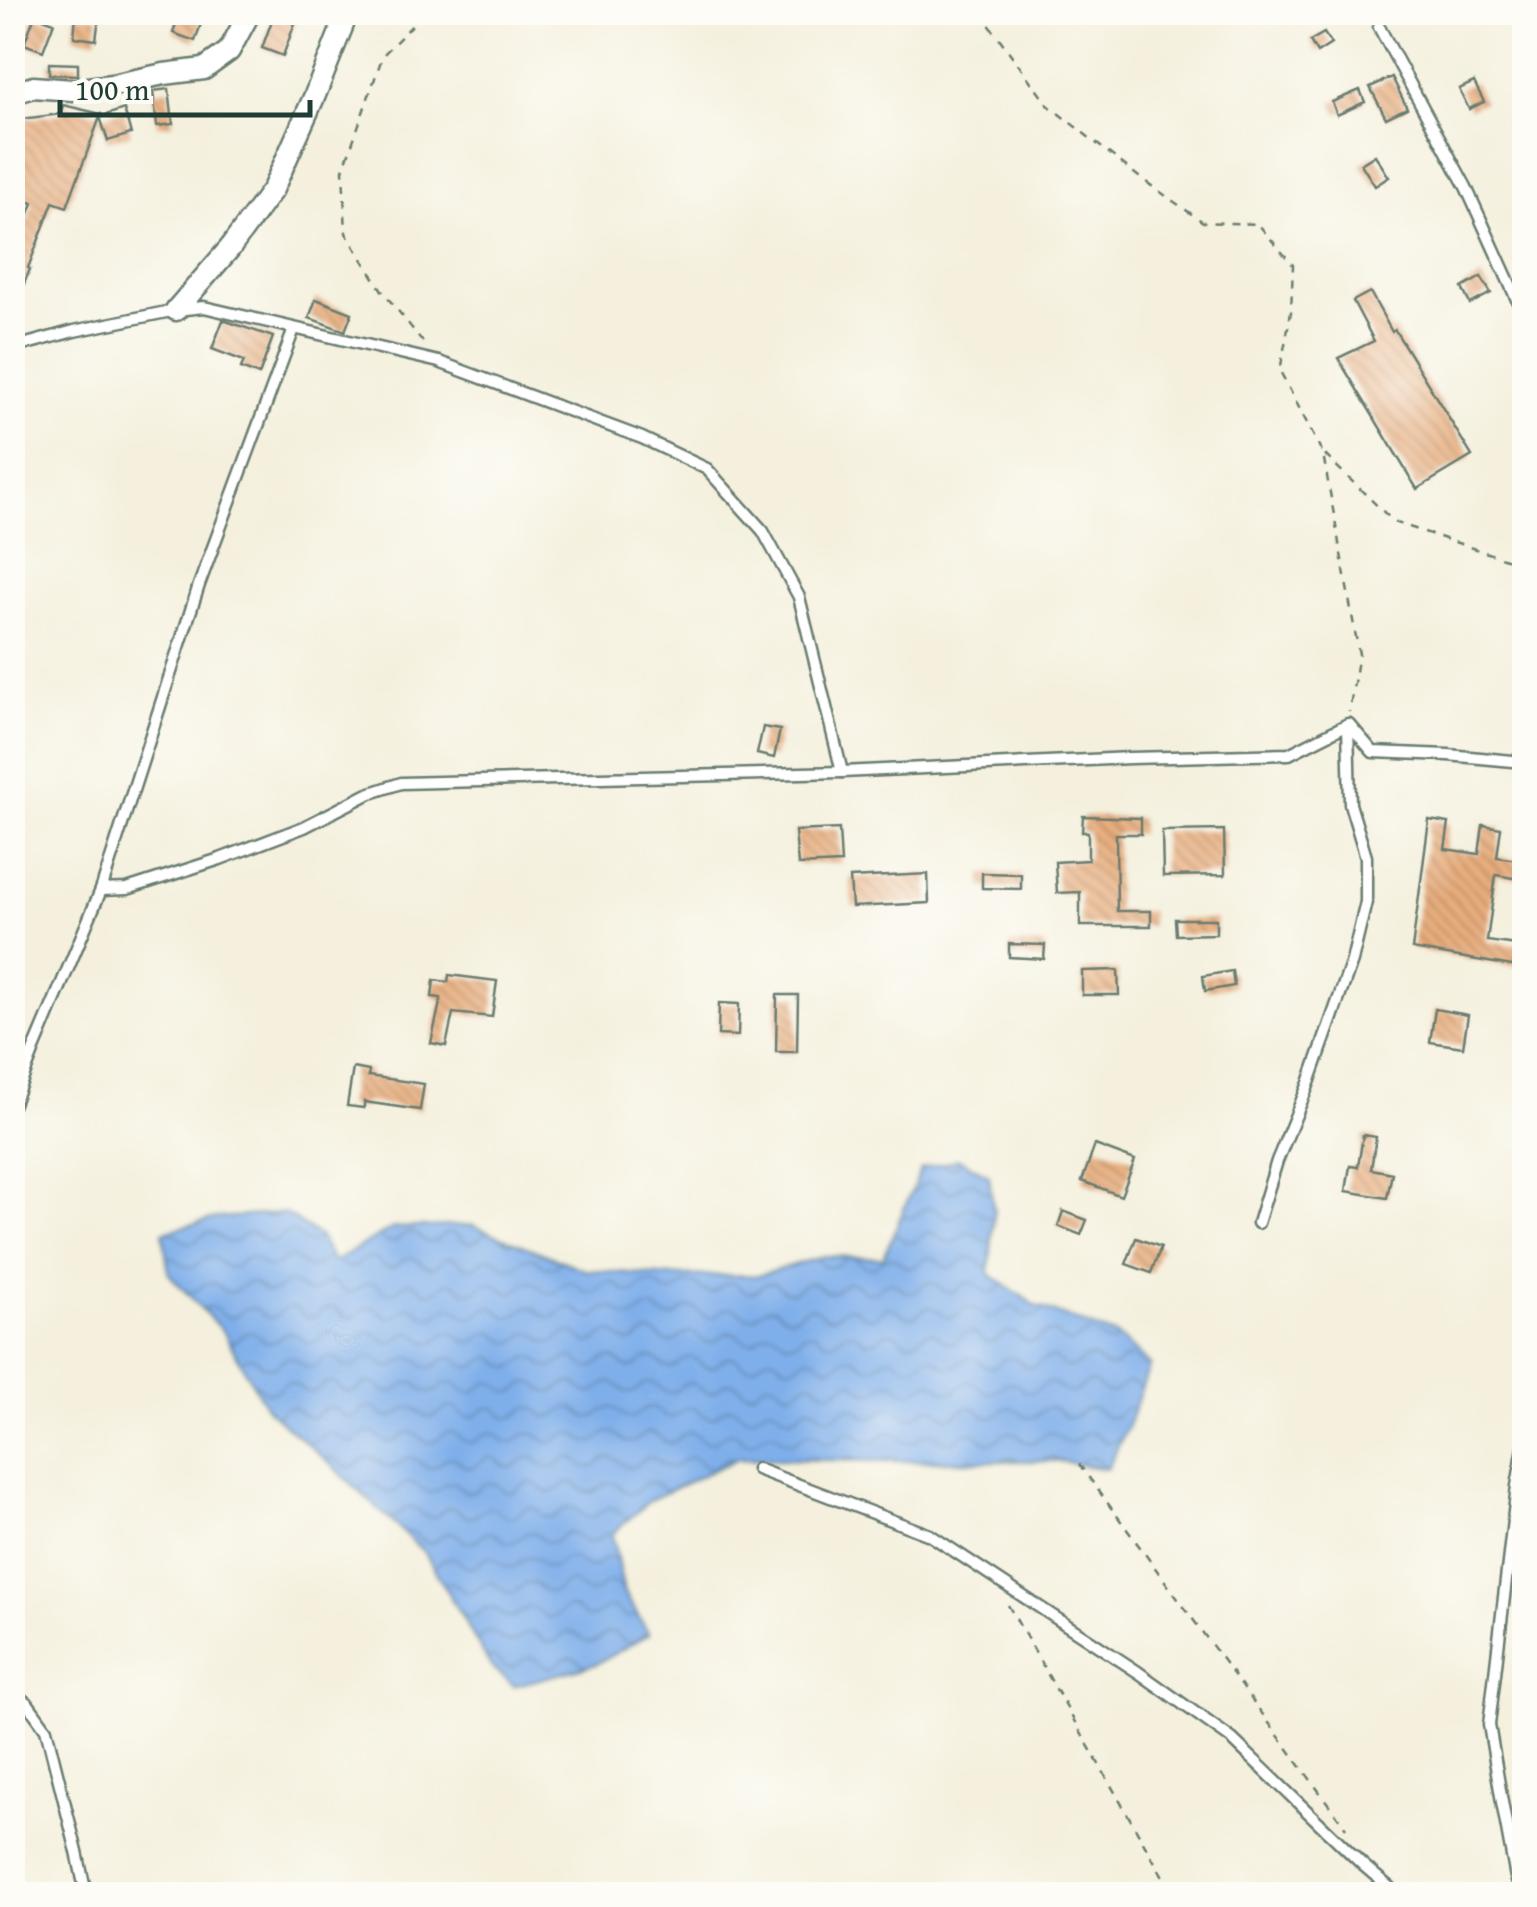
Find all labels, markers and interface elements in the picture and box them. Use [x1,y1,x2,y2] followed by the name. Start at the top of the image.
[60,55,310,117] scale bar
[75,67,150,111] text: 100 m

